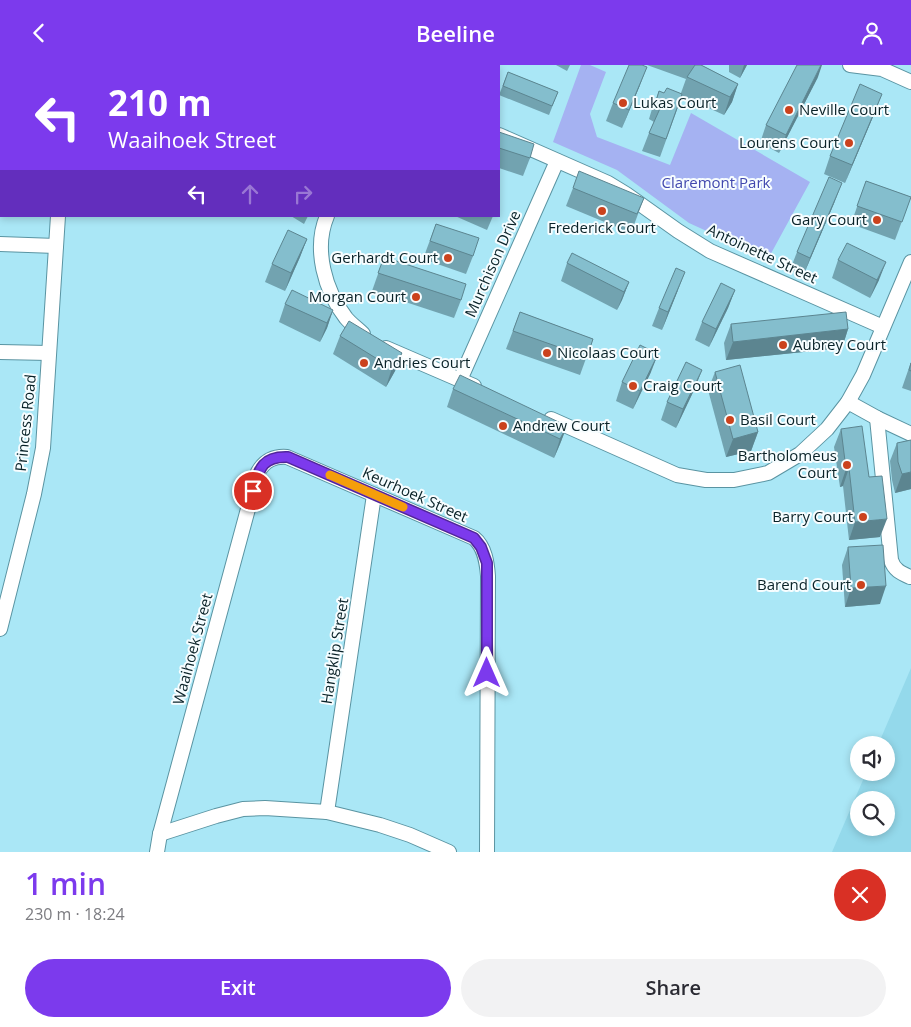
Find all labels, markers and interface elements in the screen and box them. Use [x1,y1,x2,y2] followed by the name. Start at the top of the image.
[416,18,495,48] text: Beeline
[25,19,53,47] icon: back
[858,19,886,47] icon: person
[108,79,212,126] text: 210 m
[25,85,90,150] icon: left
[633,92,716,112] place label: Lukas Court
[617,97,629,109] marker: Lukas Court
[799,99,889,119] place label: Neville Court
[783,104,795,116] marker: Neville Court
[108,124,276,154] text: Waaihoek Street
[739,132,839,152] place label: Lourens Court
[843,137,855,149] marker: Lourens Court
[662,172,771,192] park label: Claremont Park
[183,180,211,208] icon: left
[236,180,264,208] icon: ahead
[289,180,317,208] icon: right
[596,205,608,217] marker: Frederick Court
[460,207,525,320] street label: Murchison Drive
[791,209,867,229] place label: Gary Court
[871,214,883,226] marker: Gary Court
[548,217,656,237] place label: Frederick Court
[704,219,821,287] street label: Antoinette Street
[331,247,438,267] place label: Gerhardt Court
[442,252,454,264] marker: Gerhardt Court
[309,286,406,306] place label: Morgan Court
[410,291,422,303] marker: Morgan Court
[793,334,886,354] place label: Aubrey Court
[777,339,789,351] marker: Aubrey Court
[557,342,659,362] place label: Nicolaas Court
[541,347,553,359] marker: Nicolaas Court
[374,352,470,372] place label: Andries Court
[358,357,370,369] marker: Andries Court
[10,373,40,473] street label: Princess Road
[643,375,722,395] place label: Craig Court
[627,380,639,392] marker: Craig Court
[740,409,816,429] place label: Basil Court
[724,414,736,426] marker: Basil Court
[513,415,610,435] place label: Andrew Court
[497,420,509,432] marker: Andrew Court
[738,445,837,482] place label: Bartholomeus Court
[841,459,853,471] marker: Bartholomeus Court
[360,462,471,526] street label: Keurhoek Street
[232,470,274,512] pin
[239,477,267,505] icon: arrive
[772,506,853,526] place label: Barry Court
[857,511,869,523] marker: Barry Court
[757,574,851,594] place label: Barend Court
[855,579,867,591] marker: Barend Court
[168,591,217,707] street label: Waaihoek Street
[316,596,352,705] street label: Hangklip Street
[460,646,512,698] position arrow
[850,736,895,836] map controls
[850,736,895,781] button: sound
[850,791,895,836] button: search
[25,863,106,904] text: 1 min
[834,869,886,921] button: close
[25,903,125,925] text: 230 m · 18:24
[25,959,451,1017] button: Exit
[461,959,886,1017] button: Share

